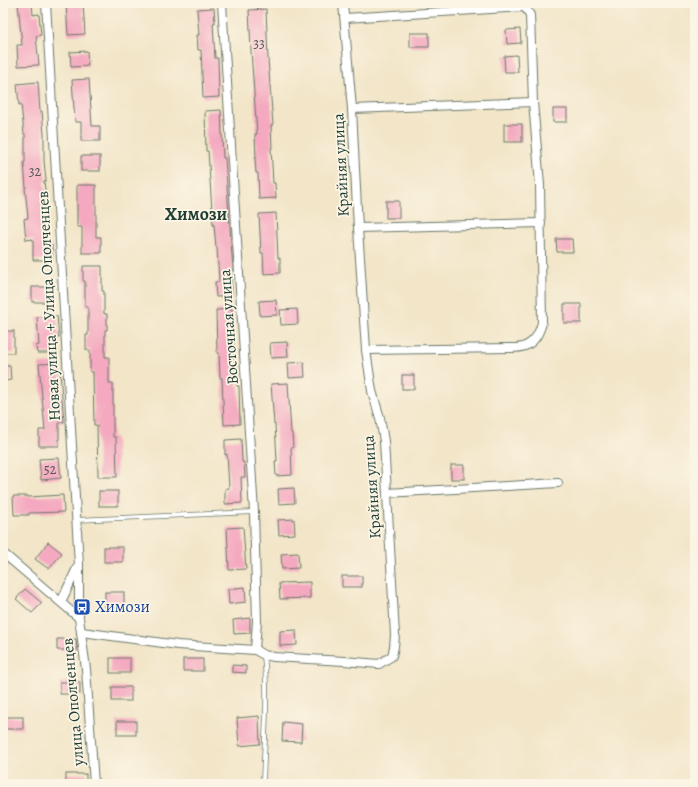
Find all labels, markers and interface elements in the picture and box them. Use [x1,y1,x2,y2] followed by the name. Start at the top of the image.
[253,34,265,53] house number: 33
[327,112,355,217] street label: Крайняя улица
[29,162,42,181] house number: 32
[32,190,66,422] street label: Новая улица + Улица Ополченцев
[165,202,228,226] district label: Химози
[214,268,244,385] street label: Восточная улица
[357,434,387,540] street label: Крайняя улица
[44,460,57,479] house number: 52
[95,596,150,618] place label: Химози
[72,597,92,617] bus stop icon: Химози
[56,637,90,768] street label: улица Ополченцев

